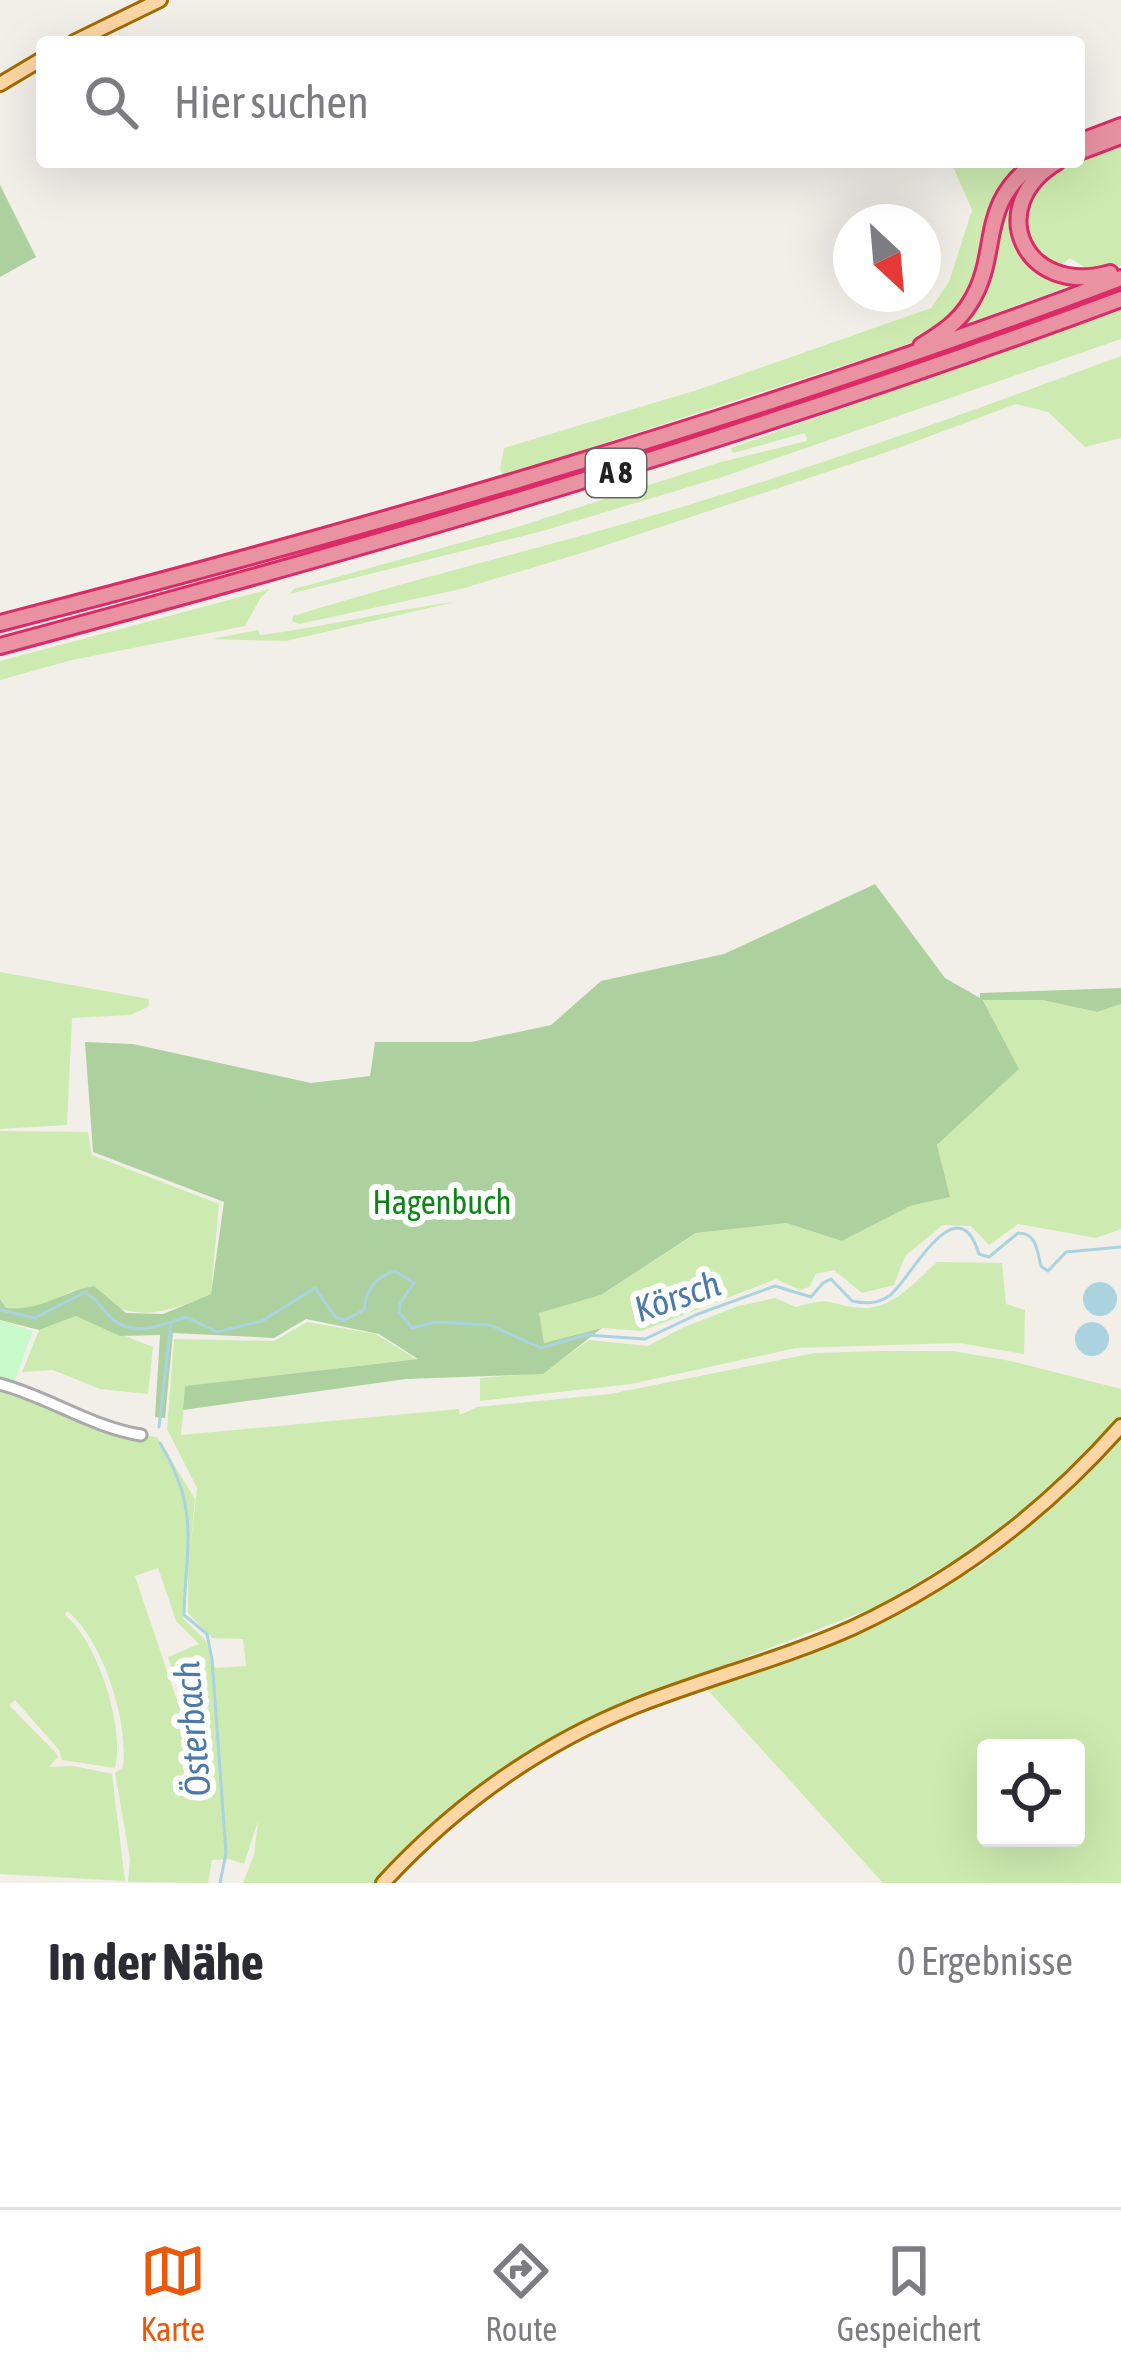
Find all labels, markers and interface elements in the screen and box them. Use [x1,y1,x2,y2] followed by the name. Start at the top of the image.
[36,36,1085,168] search box
[78,69,144,135] icon: search
[174,76,369,128] text: Hier suchen
[833,204,941,312] north arrow
[586,449,646,497] road number: A 8
[373,1183,511,1221] park label: Hagenbuch
[629,1262,725,1330] water label: Körsch
[165,1660,219,1798] water label: Österbach
[977,1739,1085,1847] map controls
[977,1739,1085,1847] button: locate
[48,1932,264,1991] text: In der Nähe
[897,1939,1073,1983] text: 0 Ergebnisse
[140,2238,206,2348] tab: Karte
[485,2238,557,2348] tab: Route
[837,2238,981,2348] tab: Gespeichert

